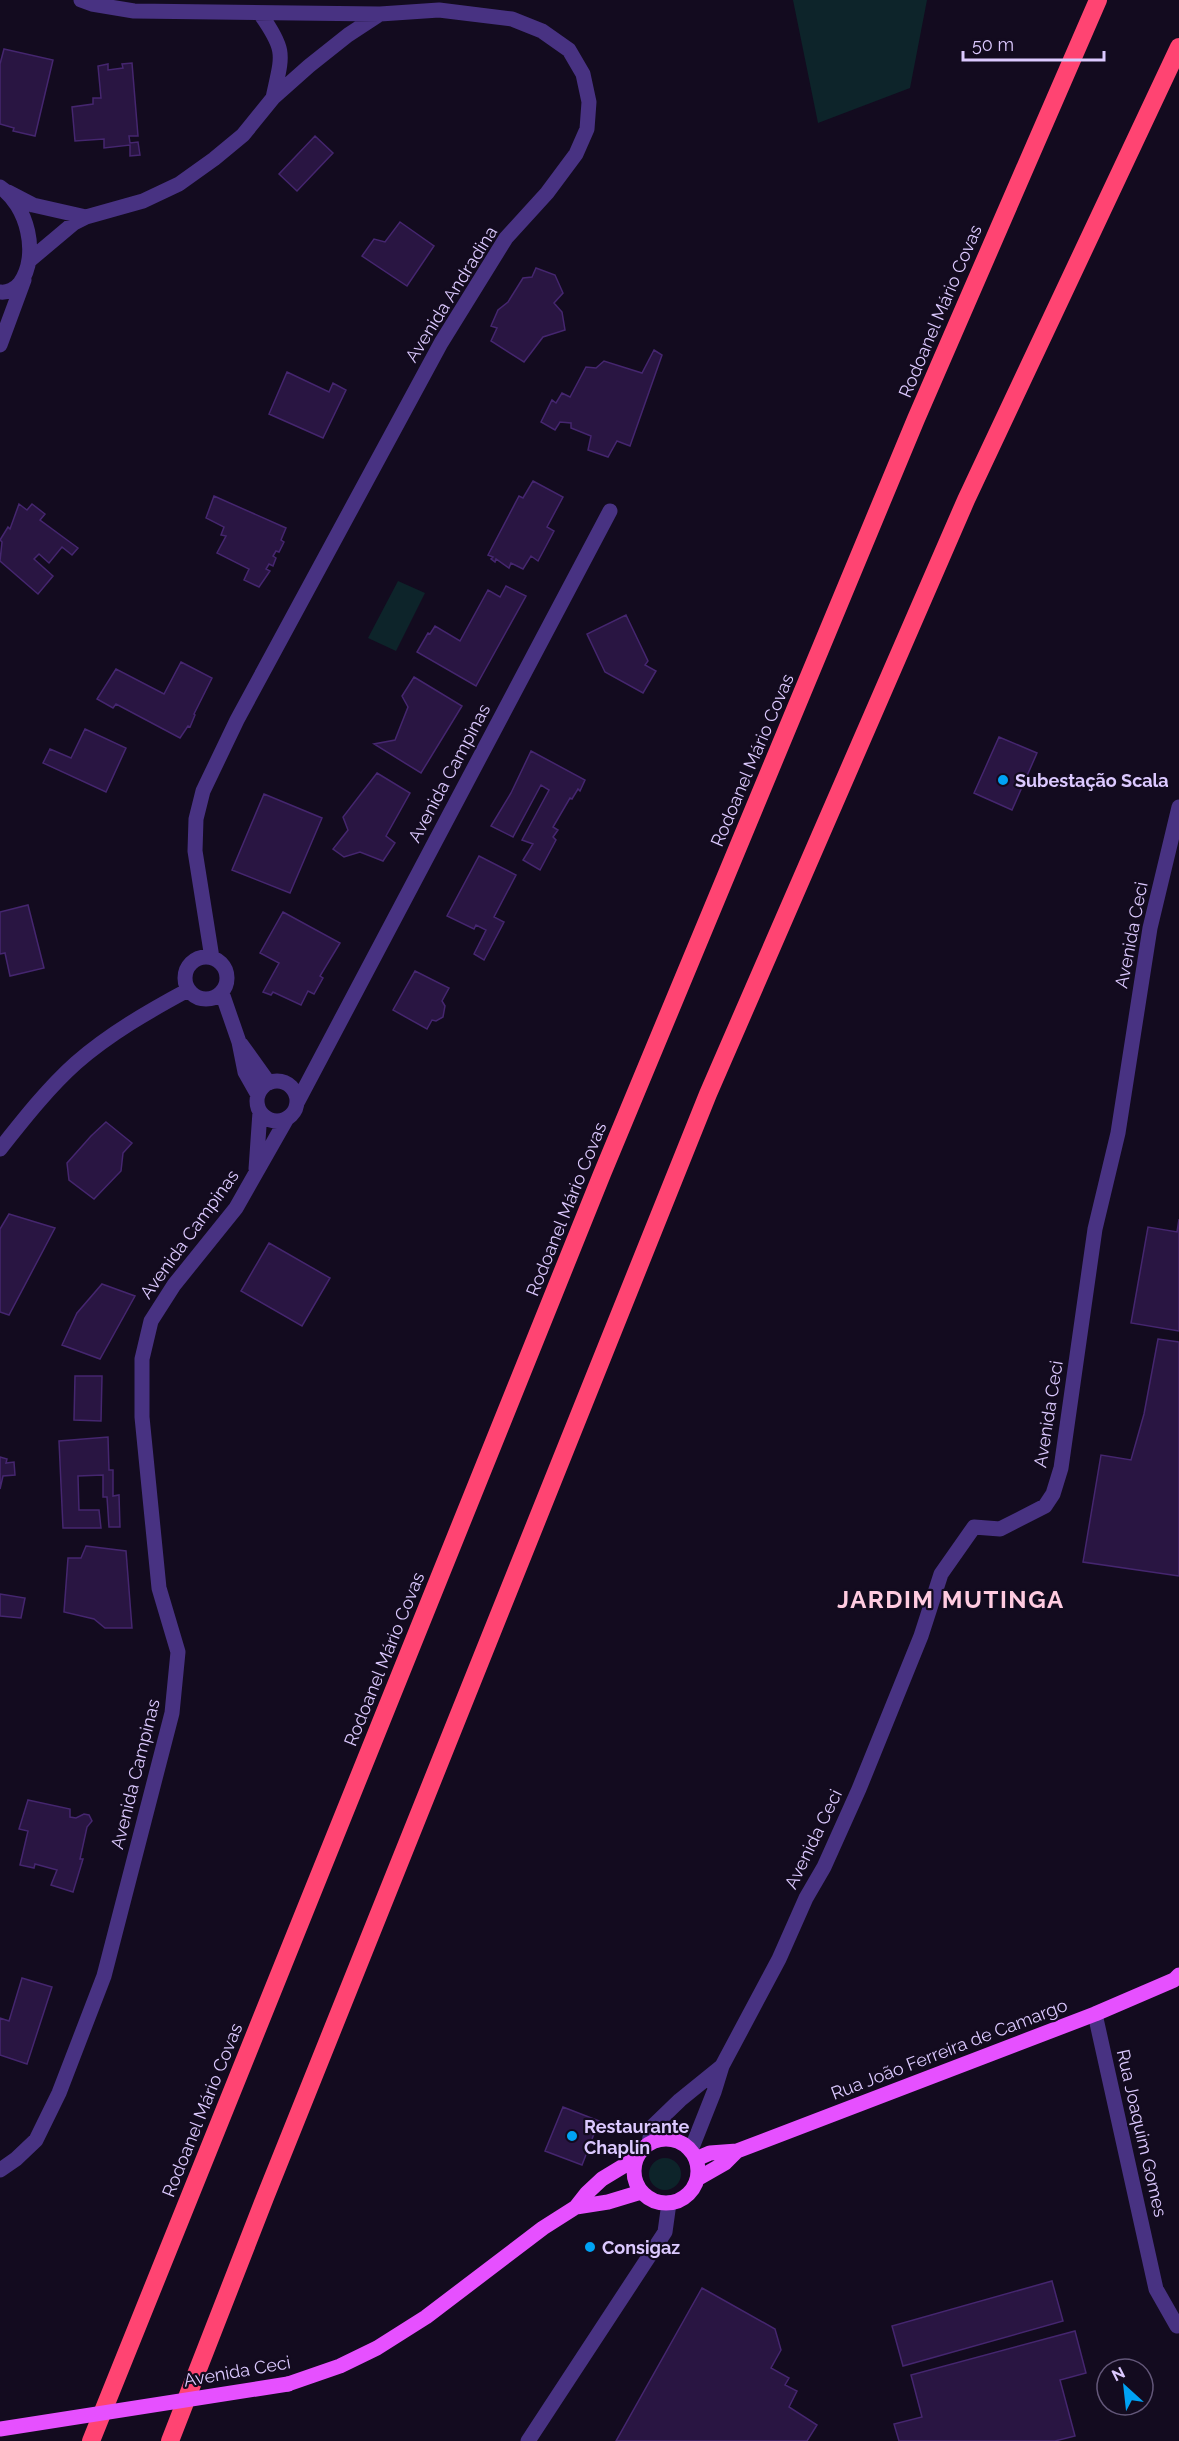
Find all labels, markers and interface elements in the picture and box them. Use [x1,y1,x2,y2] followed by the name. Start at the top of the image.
[963,24,1104,62] scale bar
[972,34,1014,55] text: 50 m
[894,221,986,400] street label: Rodoanel Mário Covas
[401,222,501,366] street label: Avenida Andradina
[706,670,798,849] street label: Rodoanel Mário Covas
[404,700,495,846] street label: Avenida Campinas
[1015,770,1169,791] place label: Subestação Scala
[996,773,1010,787] marker: Subestação Scala
[1110,880,1152,990] street label: Avenida Ceci
[522,1119,611,1299] street label: Rodoanel Mário Covas
[135,1165,243,1303] street label: Avenida Campinas
[1029,1359,1067,1469] street label: Avenida Ceci
[340,1569,429,1749] street label: Rodoanel Mário Covas
[837,1585,1065,1614] district label: JARDIM MUTINGA
[106,1696,164,1851] street label: Avenida Campinas
[780,1786,846,1892] street label: Avenida Ceci
[828,1994,1070,2104] street label: Rua João Ferreira de Camargo
[158,2020,247,2200] street label: Rodoanel Mário Covas
[1112,2047,1172,2219] street label: Rua Joaquim Gomes
[584,2116,690,2158] place label: Restaurante Chaplin
[565,2129,579,2143] marker: Restaurante Chaplin
[602,2237,680,2258] place label: Consigaz
[583,2240,597,2254] marker: Consigaz
[182,2351,292,2391] street label: Avenida Ceci
[1095,2357,1155,2417] north arrow
[1109,2363,1128,2385] text: N

